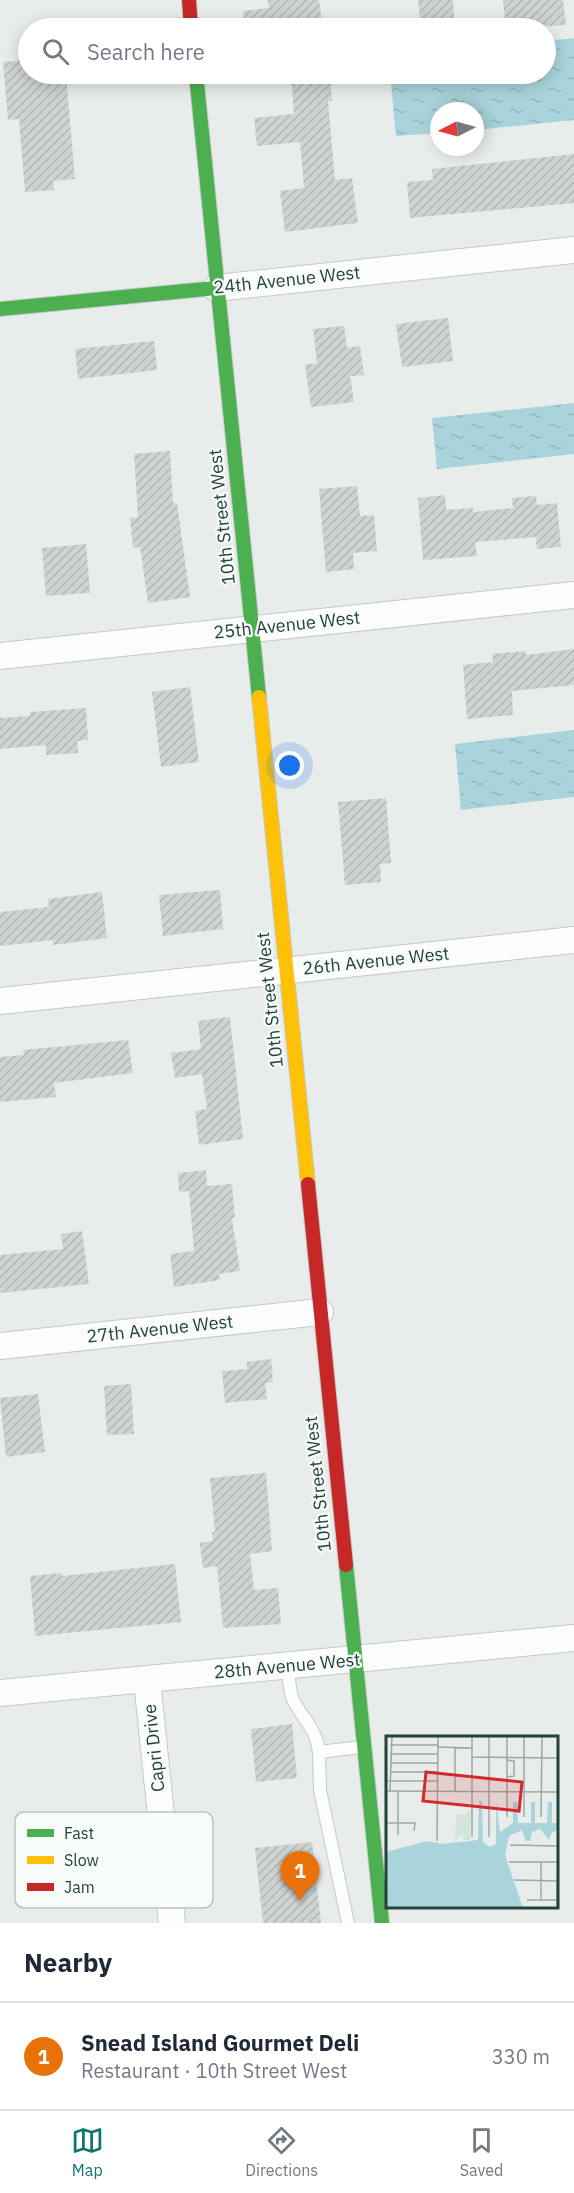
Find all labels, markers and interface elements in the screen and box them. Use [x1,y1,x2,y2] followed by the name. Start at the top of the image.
[18,18,556,84] search box
[39,35,72,68] icon: search
[87,37,205,66] text: Search here
[430,102,484,156] north arrow
[212,260,361,299] street label: 24th Avenue West
[203,448,240,586] street label: 10th Street West
[212,605,361,644] street label: 25th Avenue West
[275,751,304,780] your location
[251,931,288,1069] street label: 10th Street West
[301,941,450,980] street label: 26th Avenue West
[85,1309,234,1348] street label: 27th Avenue West
[299,1415,336,1553] street label: 10th Street West
[213,1648,361,1683] street label: 28th Avenue West
[137,1703,170,1793] street label: Capri Drive
[386,1736,559,1908] inset map
[15,1812,213,1908] legend
[64,1823,94,1843] text: Fast
[64,1850,99,1870] text: Slow
[280,1852,320,1901] pin: 1
[64,1877,95,1897] text: Jam
[24,1945,112,1979] text: Nearby
[81,2028,359,2057] text: Snead Island Gourmet Deli
[38,2043,50,2070] text: 1
[492,2043,550,2070] text: 330 m
[81,2057,347,2084] text: Restaurant · 10th Street West
[71,2124,104,2180] tab: Map
[245,2124,318,2180] tab: Directions
[460,2124,503,2180] tab: Saved

